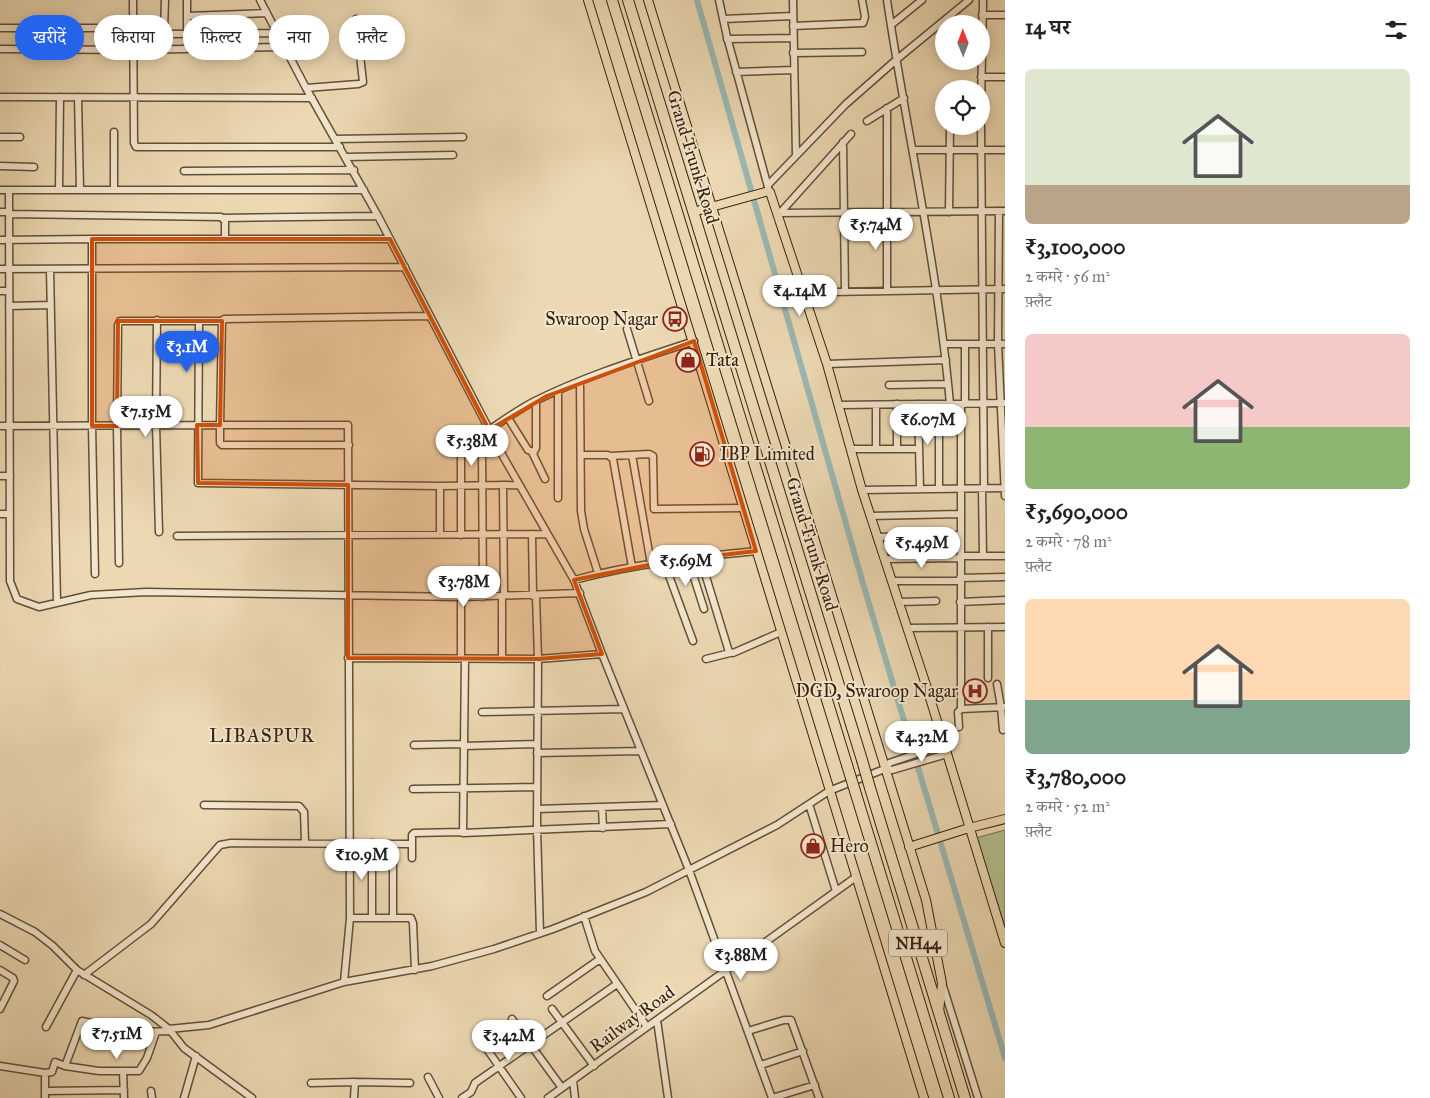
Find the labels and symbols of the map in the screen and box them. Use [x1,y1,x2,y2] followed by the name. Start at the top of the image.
[935,15,990,70] north arrow
[662,87,724,227] street label: Grand Trunk Road
[835,208,917,251] pin: ₹5.74M
[759,274,841,317] pin: ₹4.14M
[662,306,688,332] bus stop icon: Swaroop Nagar
[545,308,658,331] place label: Swaroop Nagar
[152,330,222,373] pin: ₹3.1M
[675,347,701,373] shop icon: Tata
[706,349,739,371] place label: Tata
[105,396,187,438] pin: ₹7.15M
[887,404,969,446] pin: ₹6.07M
[431,424,513,467] pin: ₹5.38M
[689,441,715,467] fuel station icon: IBP Limited
[720,443,815,465] place label: IBP Limited
[781,474,843,614] street label: Grand Trunk Road
[881,526,963,569] pin: ₹5.49M
[645,544,727,587] pin: ₹5.69M
[423,566,505,608] pin: ₹3.78M
[962,678,988,704] hospital icon: DGD, Swaroop Nagar
[796,680,958,703] place label: DGD, Swaroop Nagar
[881,720,963,763] pin: ₹4.32M
[209,724,315,747] district label: LIBASPUR
[800,833,826,859] shop icon: Hero
[830,835,869,857] place label: Hero
[321,838,403,881] pin: ₹10.9M
[889,930,947,956] road number: NH44
[700,938,782,981] pin: ₹3.88M
[585,981,679,1057] street label: Railway Road
[76,1018,158,1060] pin: ₹7.51M
[468,1020,550,1062] pin: ₹3.42M

